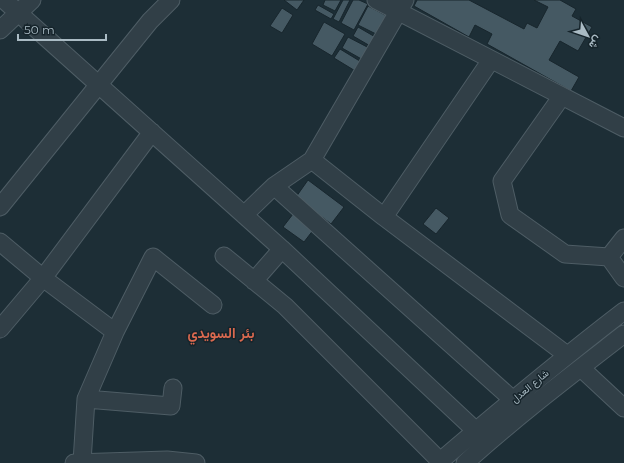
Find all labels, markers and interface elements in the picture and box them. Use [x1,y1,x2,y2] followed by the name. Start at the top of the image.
[18,16,106,42] scale bar
[568,16,608,56] north arrow
[24,22,55,37] text: 50 m
[586,33,605,52] text: ش
[188,324,254,345] district label: بئر السويدي
[508,366,552,406] street label: شارع العدل

